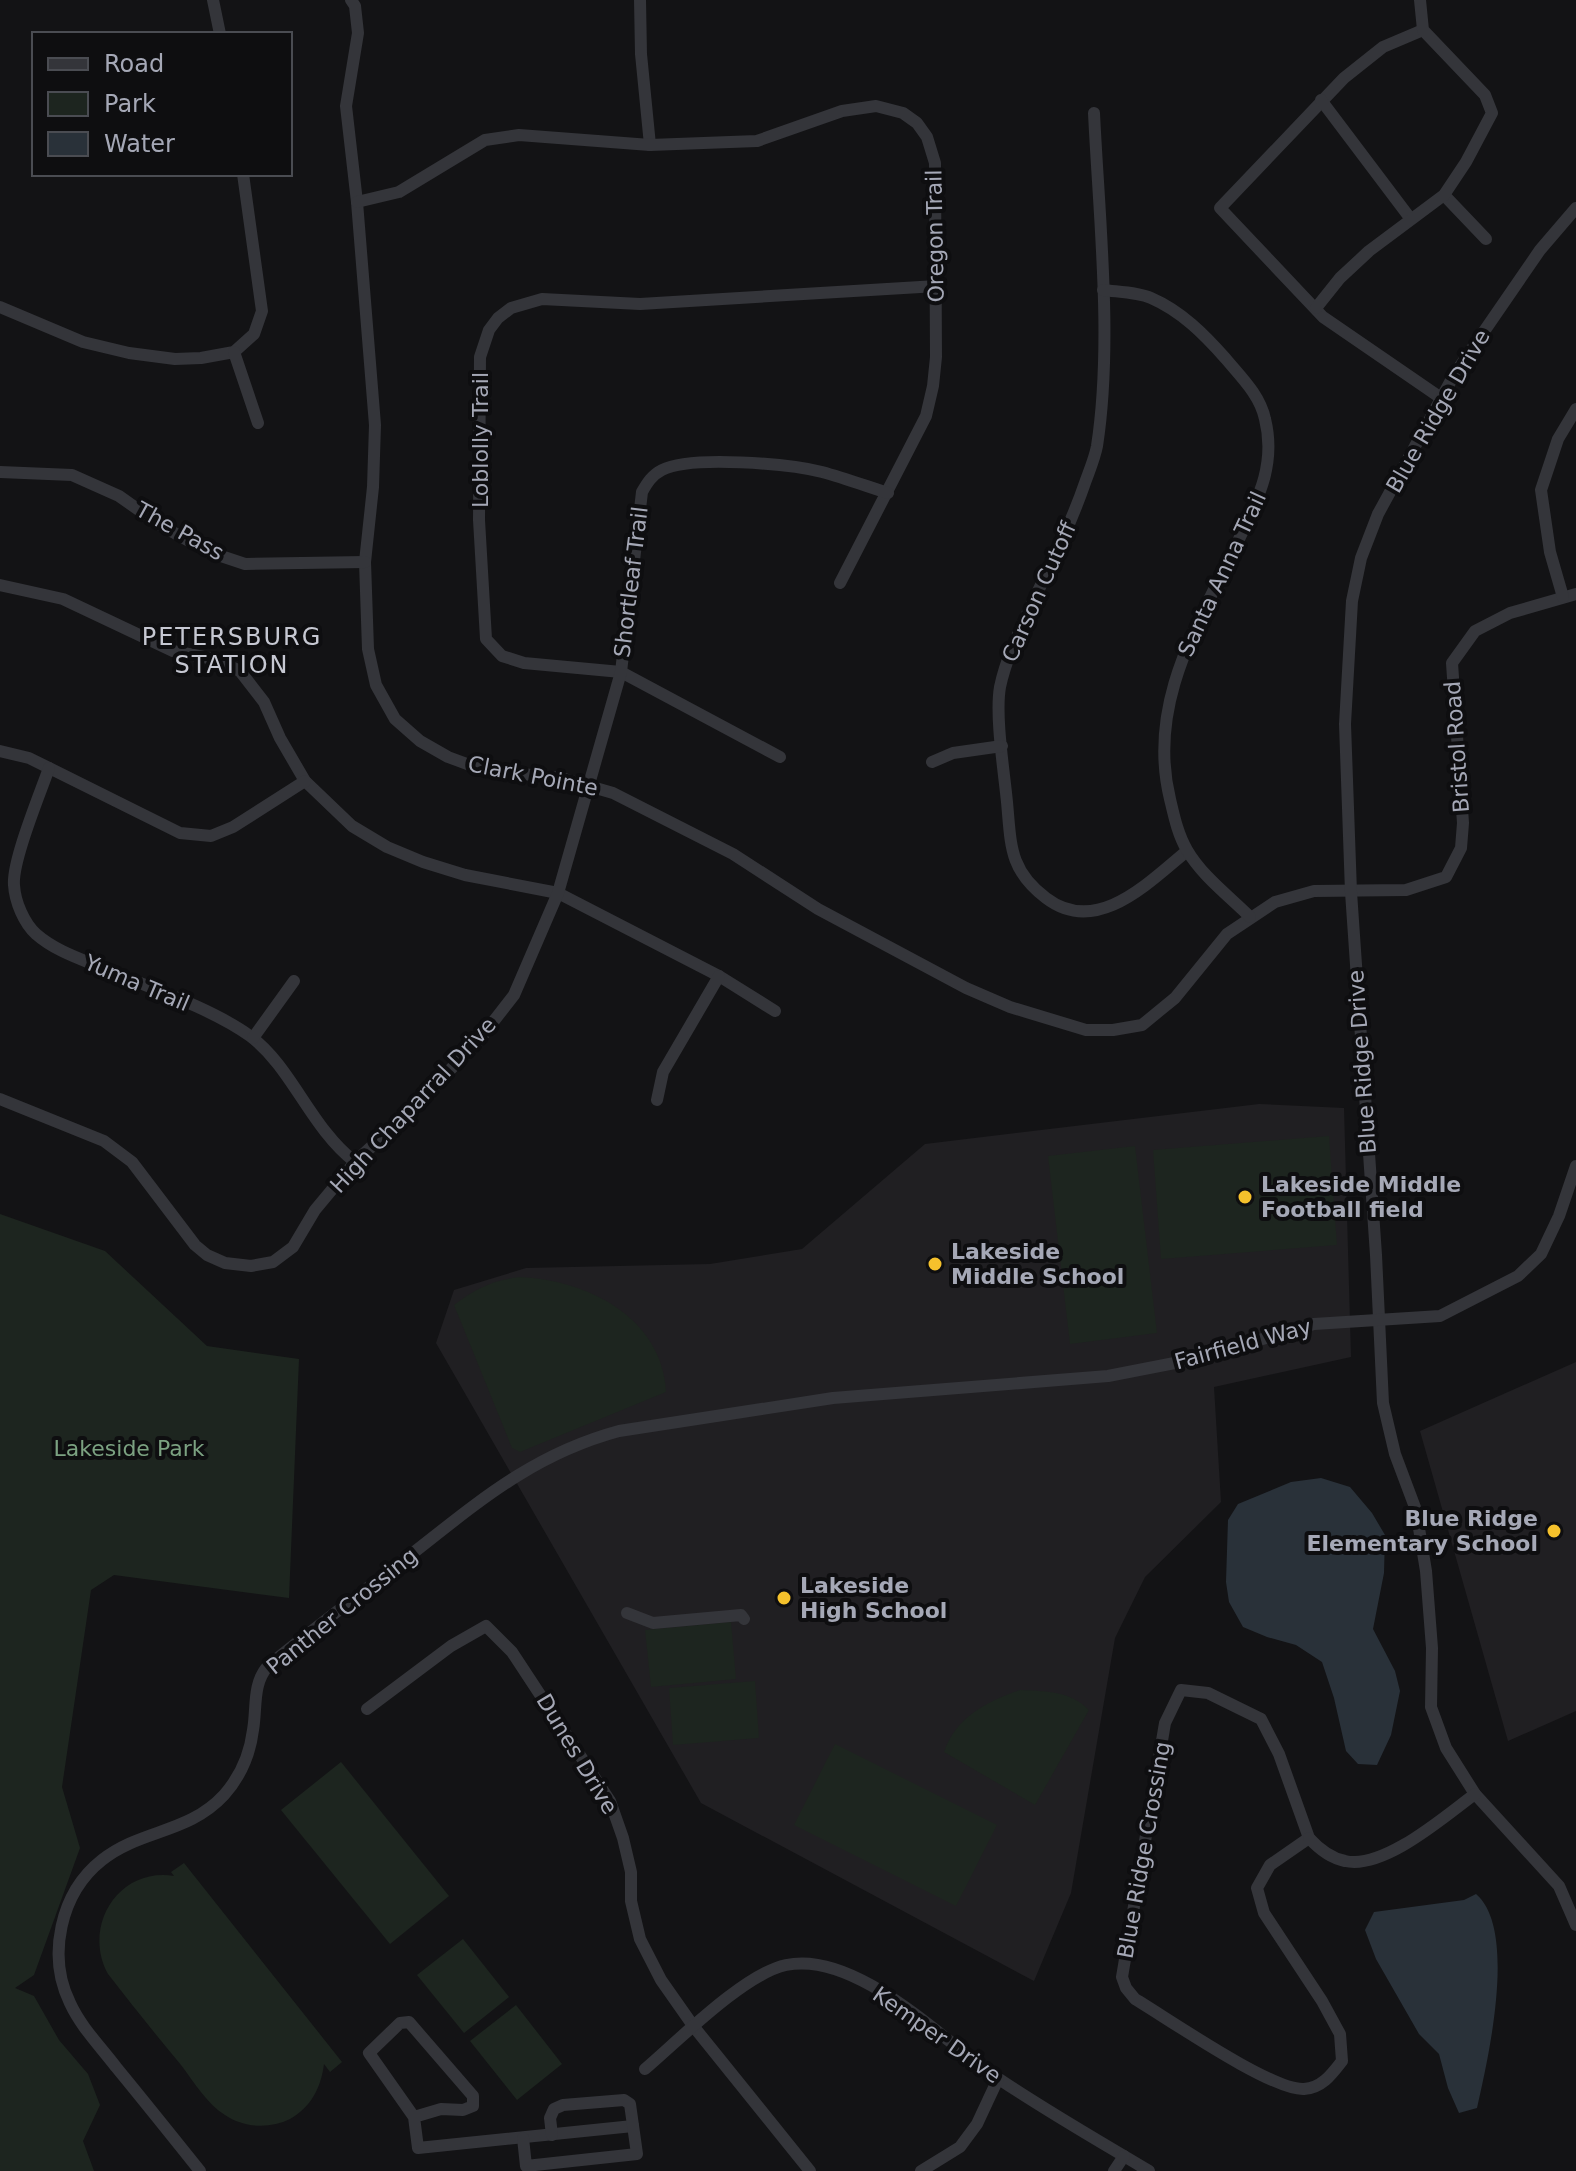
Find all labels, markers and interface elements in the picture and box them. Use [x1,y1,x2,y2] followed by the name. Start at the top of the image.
[32,32,292,176] legend
[104,50,164,78] text: Road
[104,90,156,118] text: Park
[104,130,175,158] text: Water
[921,169,949,303] street label: Oregon Trail
[1381,325,1495,497] street label: Blue Ridge Drive
[468,372,493,508] street label: Loblolly Trail
[1173,488,1271,660] street label: Santa Anna Trail
[131,496,228,565] street label: The Pass
[609,505,653,659] street label: Shortleaf Trail
[997,517,1081,666] street label: Carson Cutoff
[142,623,322,679] district label: PETERSBURG STATION
[1440,680,1474,814] street label: Bristol Road
[466,751,600,801] street label: Clark Pointe
[80,949,193,1016] street label: Yuma Trail
[1343,969,1381,1155] street label: Blue Ridge Drive
[325,1012,501,1198] street label: High Chaparral Drive
[1261,1172,1461,1222] place label: Lakeside Middle Football field
[1236,1188,1254,1206] marker: Lakeside Middle Football field
[951,1239,1124,1289] place label: Lakeside Middle School
[926,1255,944,1273] marker: Lakeside Middle School
[1172,1314,1314,1374] street label: Fairfield Way
[54,1436,205,1461] park label: Lakeside Park
[1306,1506,1538,1556] place label: Blue Ridge Elementary School
[1545,1522,1563,1540] marker: Blue Ridge Elementary School
[262,1543,422,1679] street label: Panther Crossing
[800,1573,947,1623] place label: Lakeside High School
[775,1589,793,1607] marker: Lakeside High School
[531,1689,623,1819] street label: Dunes Drive
[1113,1740,1175,1960] street label: Blue Ridge Crossing
[868,1982,1006,2088] street label: Kemper Drive

